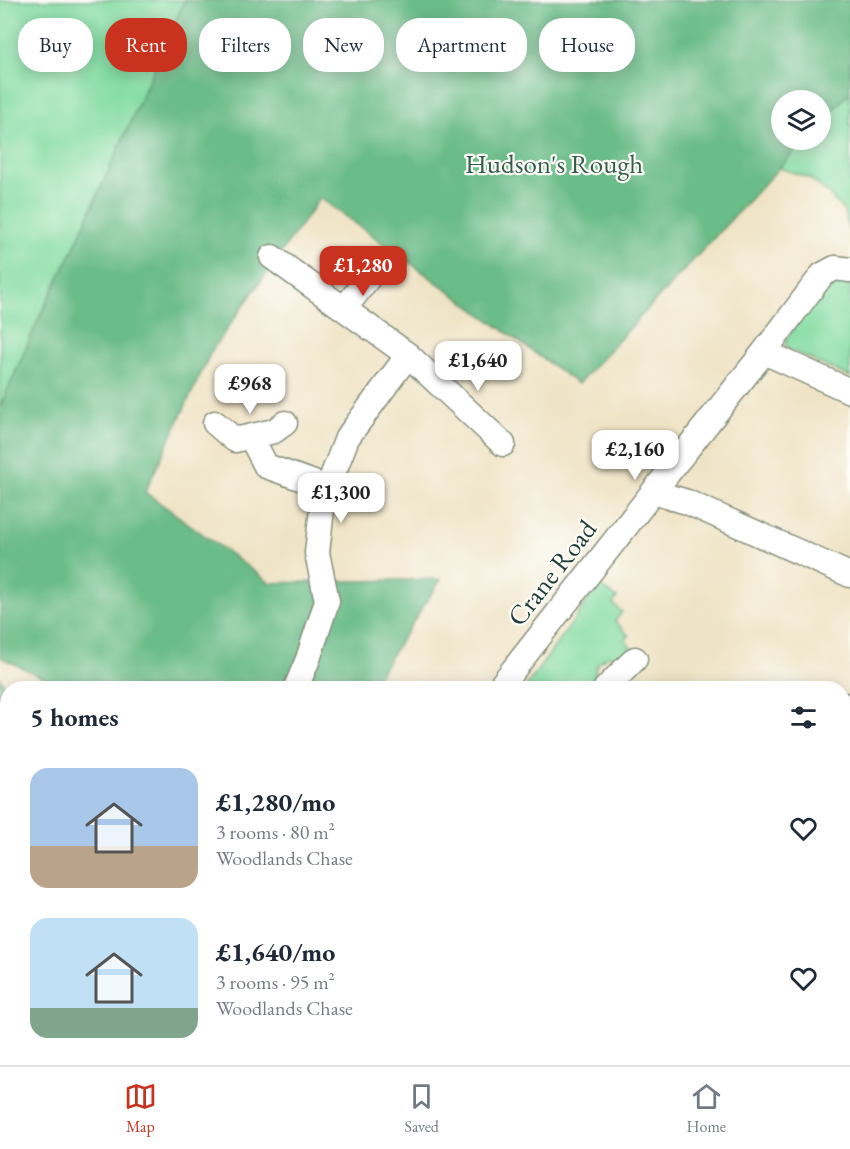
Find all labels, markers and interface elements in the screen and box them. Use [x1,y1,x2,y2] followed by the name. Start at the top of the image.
[18,18,93,72] chip: Buy
[105,18,187,72] chip: Rent
[199,18,291,72] chip: Filters
[303,18,384,72] chip: New
[396,18,527,72] chip: Apartment
[539,18,635,72] chip: House
[771,90,831,150] map controls
[771,90,831,150] button: layers
[465,146,643,181] park label: Hudson's Rough
[314,246,412,297] pin: £1,280
[334,252,392,278] text: £1,280
[429,341,527,392] pin: £1,640
[449,347,507,373] text: £1,640
[214,364,286,415] pin: £968
[228,370,272,396] text: £968
[586,430,684,481] pin: £2,160
[606,436,664,462] text: £2,160
[292,473,390,524] pin: £1,300
[312,479,370,505] text: £1,300
[499,512,604,633] street label: Crane Road
[30,700,119,734] text: 5 homes
[787,701,820,734] icon: filters
[216,785,335,819] text: £1,280/mo
[78,792,150,864] icon: home
[787,812,820,845] icon: heart
[216,819,335,845] text: 3 rooms · 80 m²
[216,845,353,871] text: Woodlands Chase
[216,935,335,969] text: £1,640/mo
[78,942,150,1014] icon: home
[787,962,820,995] icon: heart
[216,969,335,995] text: 3 rooms · 95 m²
[216,995,353,1021] text: Woodlands Chase
[124,1080,157,1137] tab: Map
[405,1080,439,1137] tab: Saved
[687,1080,726,1137] tab: Home

